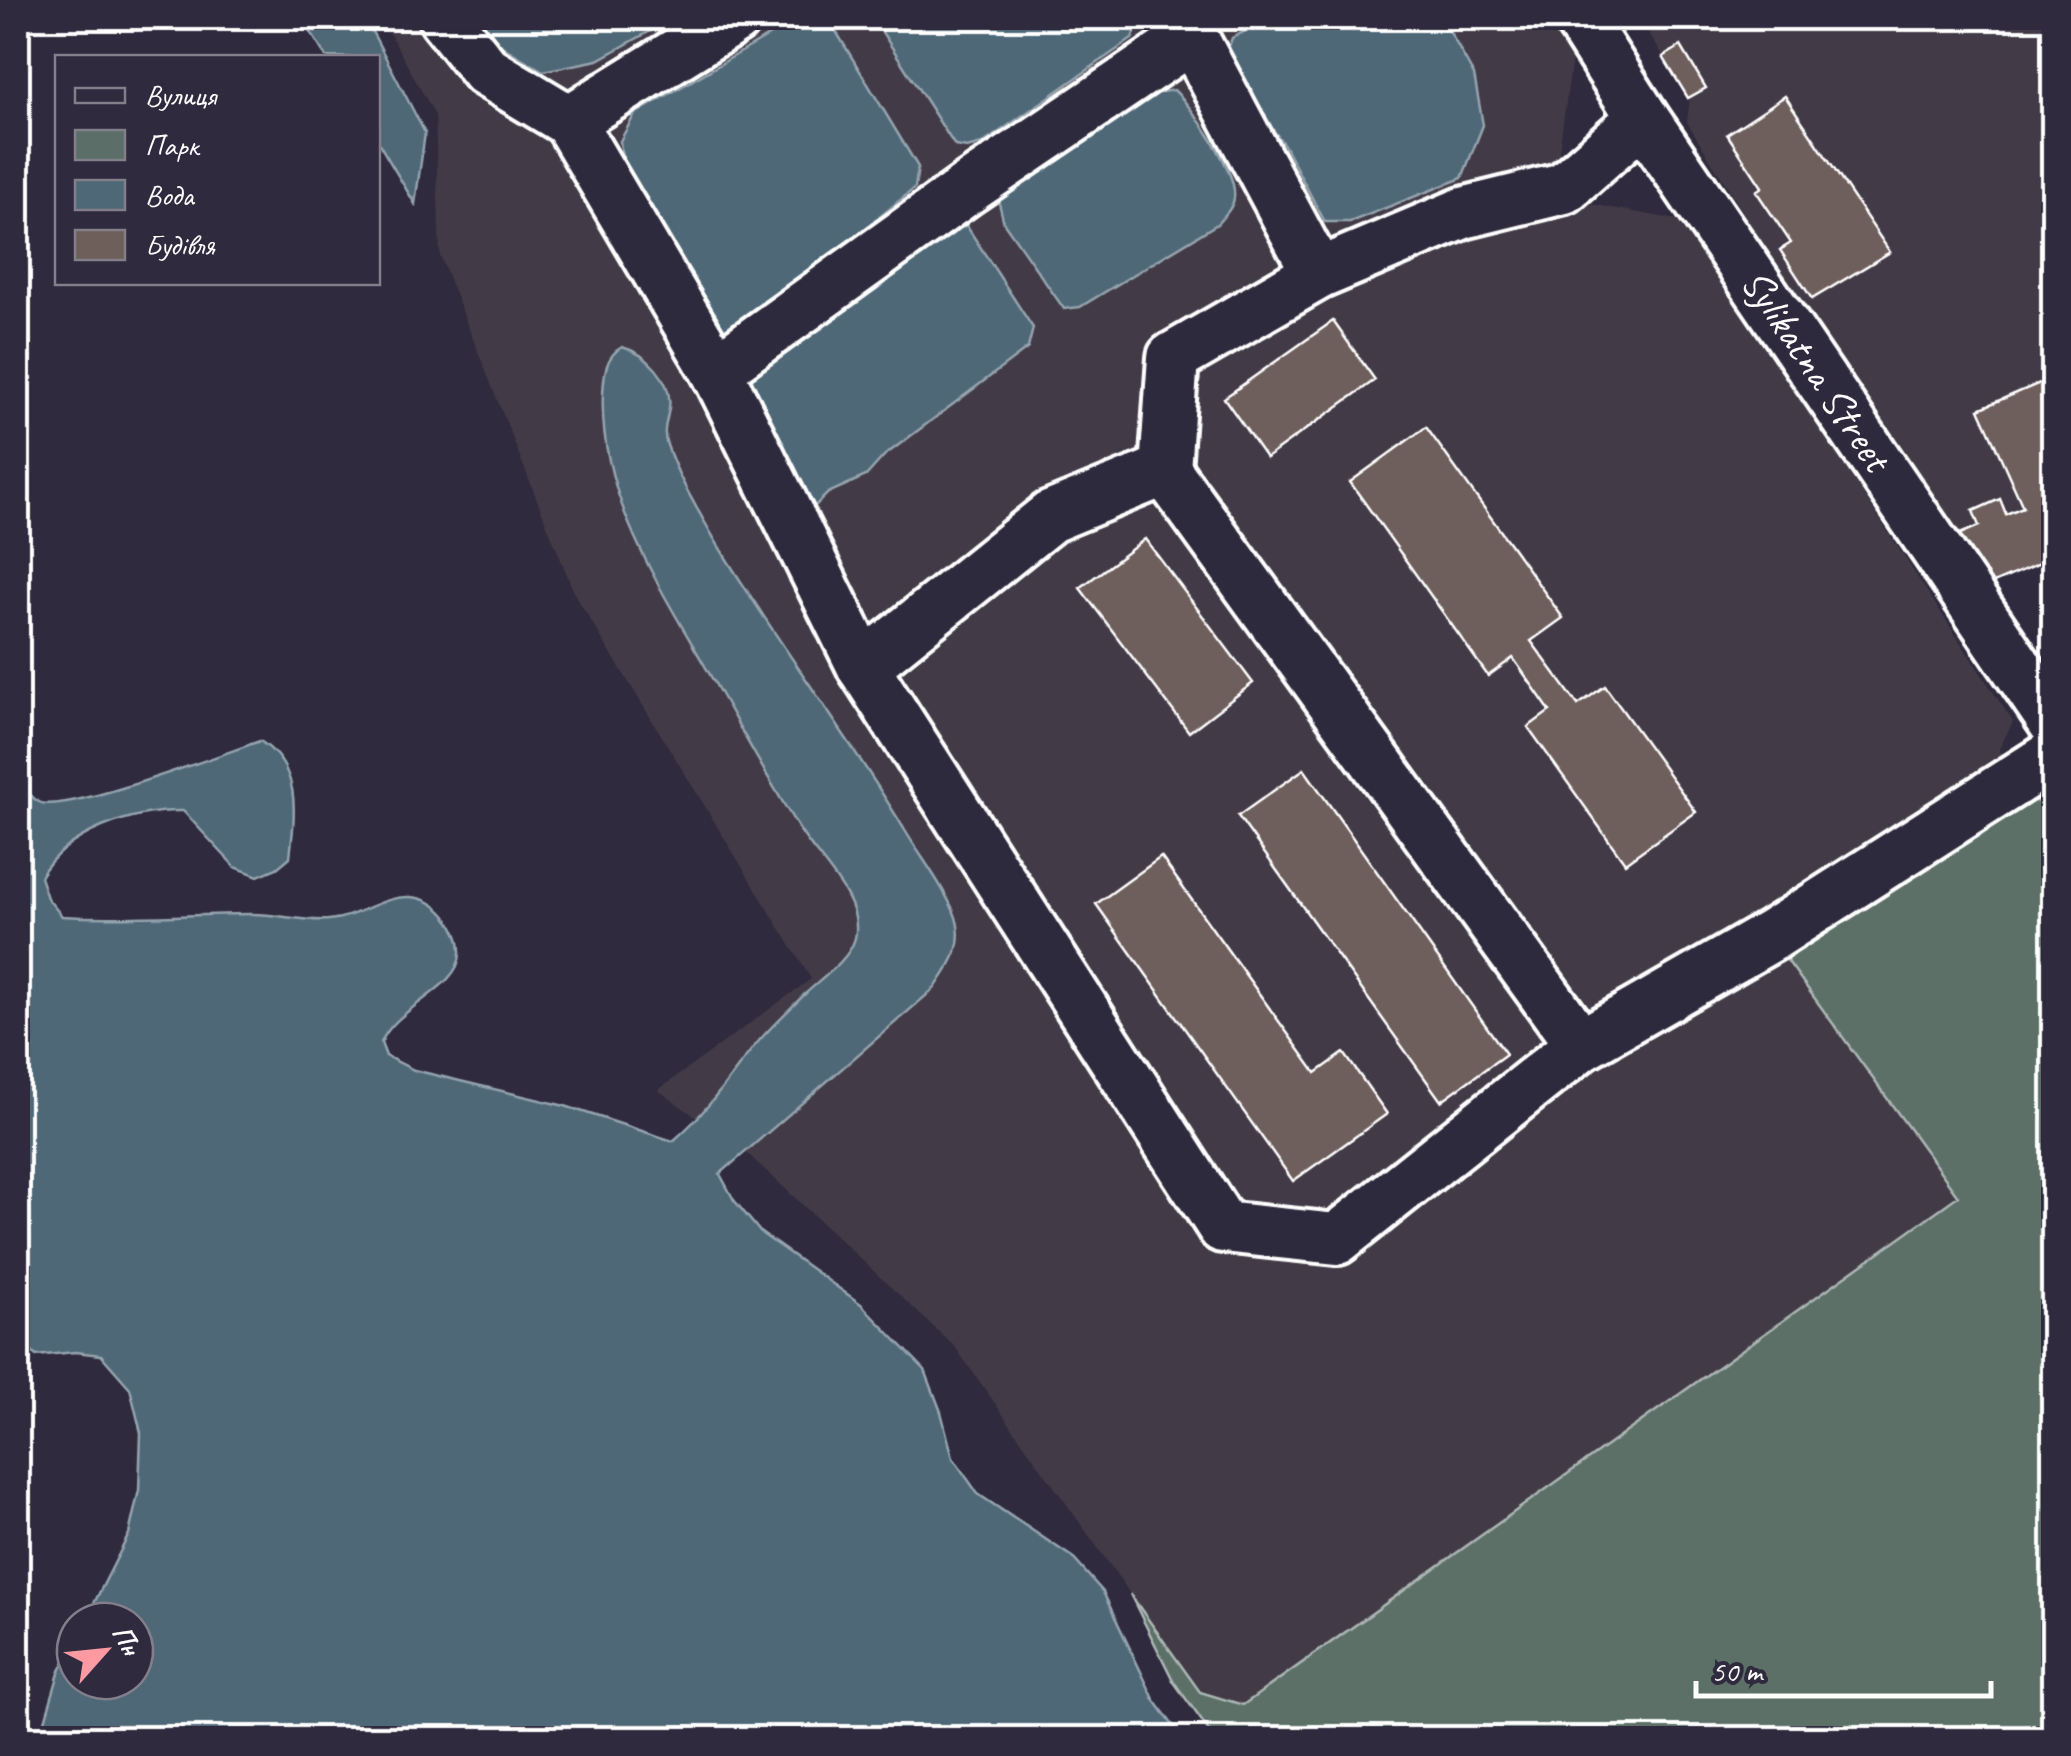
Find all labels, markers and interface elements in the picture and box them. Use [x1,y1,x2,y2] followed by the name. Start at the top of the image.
[55,55,380,285] legend
[145,76,219,114] text: Вулиця
[145,126,201,164] text: Парк
[145,176,196,214] text: Вода
[145,226,216,264] text: Будівля
[1729,259,1905,484] street label: Sylikatna Street
[55,1601,155,1701] north arrow
[105,1619,150,1662] text: Пн
[1696,1636,1991,1698] scale bar
[1711,1652,1764,1690] text: 50 m

